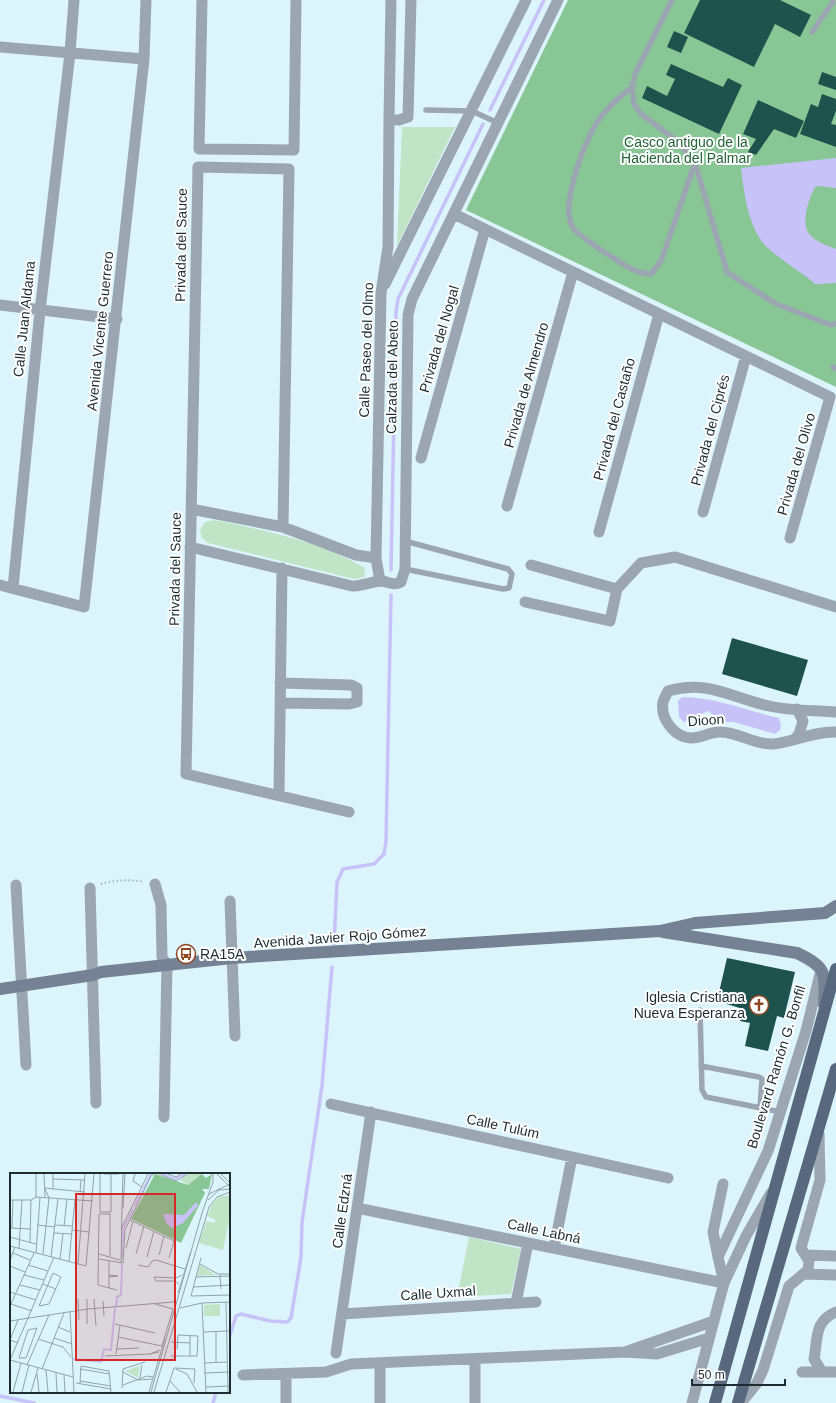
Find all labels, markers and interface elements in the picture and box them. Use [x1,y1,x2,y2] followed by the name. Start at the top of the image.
[621,134,751,166] park label: Casco antiguo de la Hacienda del Palmar
[172,188,190,302] street label: Privada del Sauce
[84,250,116,412] street label: Avenida Vicente Guerrero
[10,260,38,378] street label: Calle Juan Aldama
[356,282,376,418] street label: Calle Paseo del Olmo
[416,284,462,394] street label: Privada del Nogal
[383,320,401,434] street label: Calzada del Abeto
[500,320,552,450] street label: Privada de Almendro
[590,356,638,482] street label: Privada del Castaño
[687,373,733,487] street label: Privada del Ciprés
[774,411,818,517] street label: Privada del Olivo
[166,512,184,626] street label: Privada del Sauce
[687,711,725,729] street label: Dioon
[253,923,427,951] street label: Avenida Javier Rojo Gómez
[175,943,197,965] bus stop icon: RA15A
[200,946,245,962] place label: RA15A
[744,984,808,1150] street label: Boulevard Ramón G. Bonfil
[634,989,745,1021] place label: Iglesia Cristiana Nueva Esperanza
[748,994,770,1016] church icon: Iglesia Cristiana Nueva Esperanza
[465,1110,541,1142] street label: Calle Tulúm
[329,1172,355,1249] street label: Calle Edzná
[10,1173,230,1393] inset map
[506,1215,582,1247] street label: Calle Labná
[400,1282,476,1304] street label: Calle Uxmal
[692,1361,785,1387] scale bar
[698,1368,725,1382] text: 50 m

